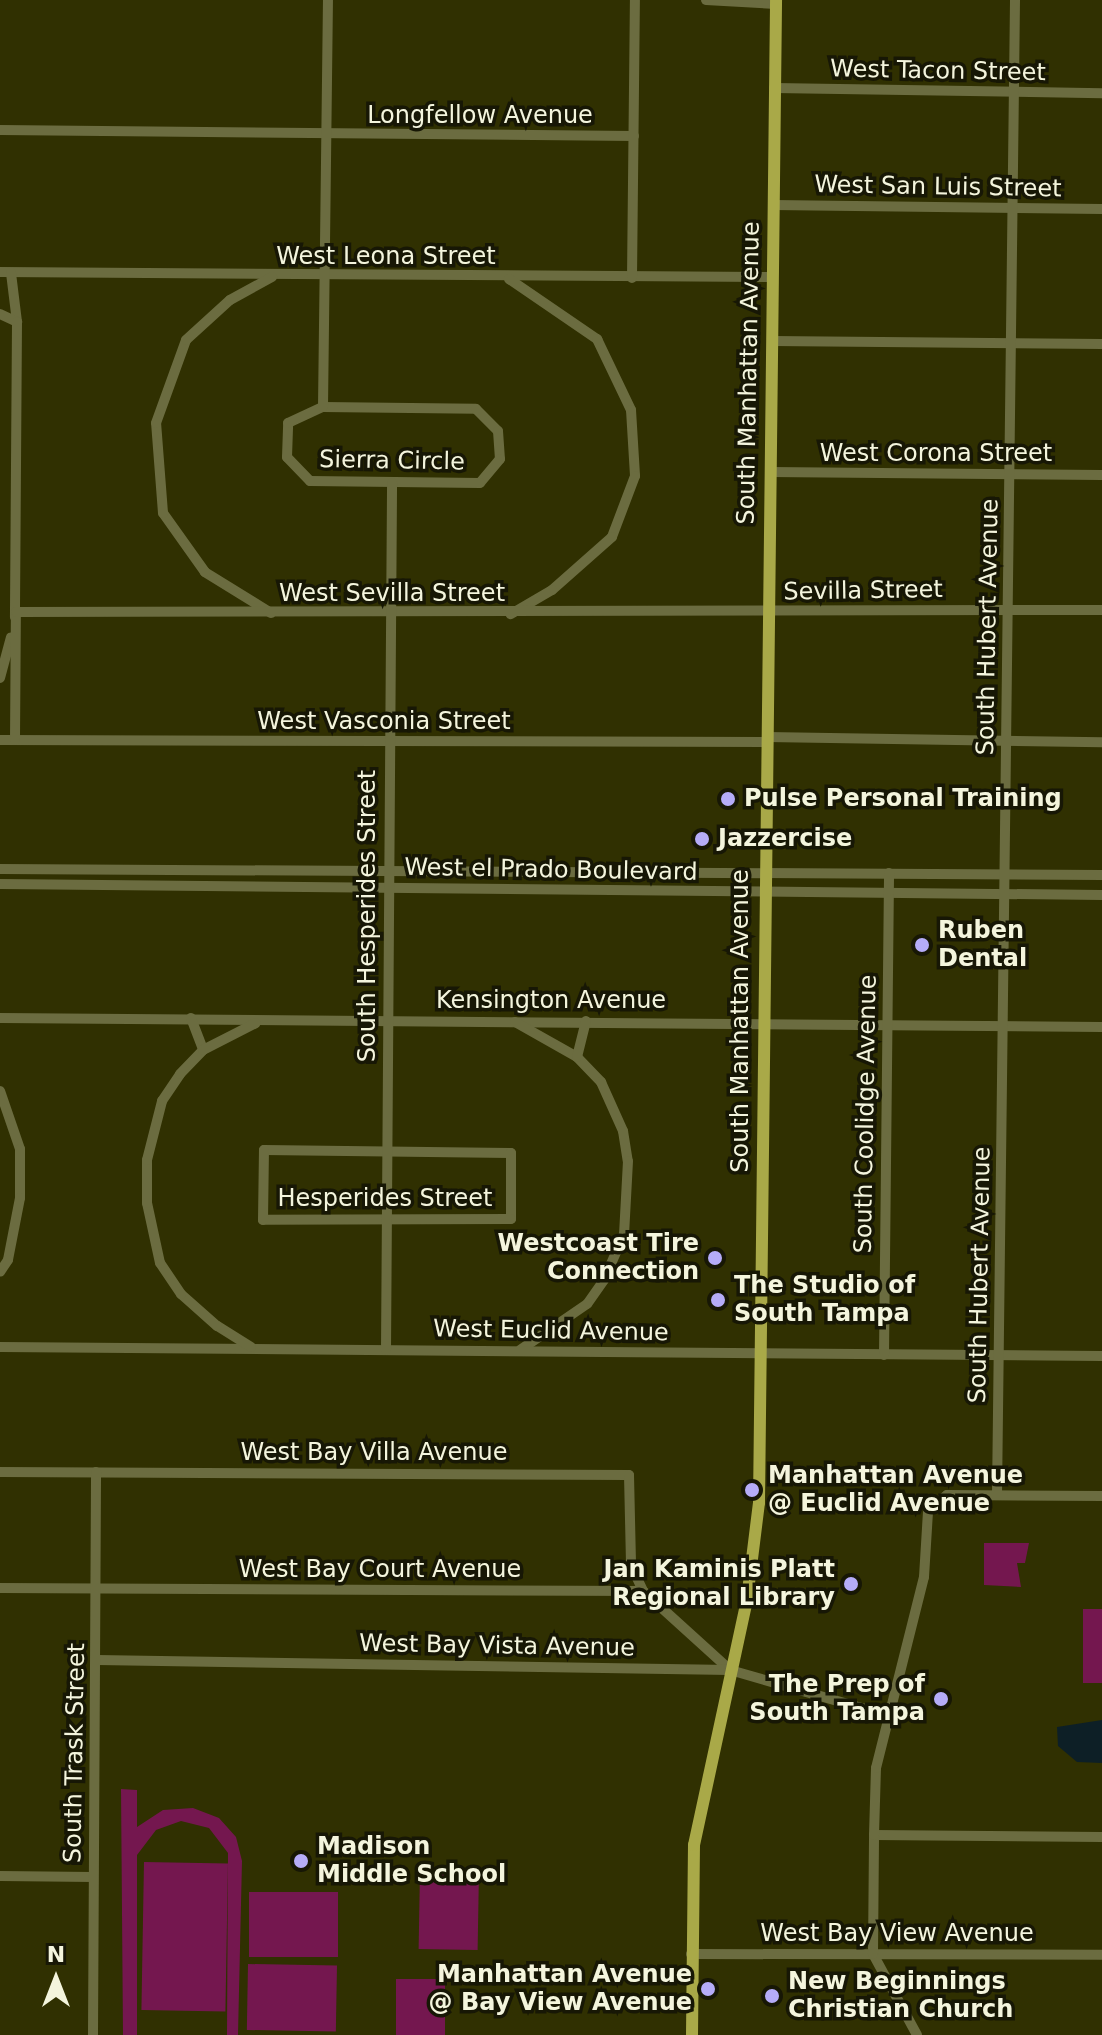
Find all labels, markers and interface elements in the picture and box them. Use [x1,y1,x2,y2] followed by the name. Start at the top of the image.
[830,55,1046,87] street label: West Tacon Street
[367,102,593,130] street label: Longfellow Avenue
[814,170,1062,204] street label: West San Luis Street
[732,221,766,525] street label: South Manhattan Avenue
[276,243,496,271] street label: West Leona Street
[820,440,1052,468] street label: West Corona Street
[319,445,465,477] street label: Sierra Circle
[971,498,1005,756] street label: South Hubert Avenue
[783,575,943,607] street label: Sevilla Street
[279,580,505,608] street label: West Sevilla Street
[257,708,511,736] street label: West Vasconia Street
[354,770,382,1062] street label: South Hesperides Street
[744,785,1062,813] place label: Pulse Personal Training
[719,790,737,808] marker: Pulse Personal Training
[718,825,852,853] place label: Jazzercise
[693,830,711,848] marker: Jazzercise
[404,853,698,887] street label: West el Prado Boulevard
[727,869,755,1173] street label: South Manhattan Avenue
[938,917,1027,973] place label: Ruben Dental
[913,936,931,954] marker: Ruben Dental
[849,974,883,1254] street label: South Coolidge Avenue
[436,987,666,1015] street label: Kensington Avenue
[963,1146,997,1404] street label: South Hubert Avenue
[278,1185,492,1213] street label: Hesperides Street
[498,1230,699,1286] place label: Westcoast Tire Connection
[706,1249,724,1267] marker: Westcoast Tire Connection
[734,1272,915,1328] place label: The Studio of South Tampa
[709,1291,727,1309] marker: The Studio of South Tampa
[433,1315,669,1347] street label: West Euclid Avenue
[240,1439,508,1467] street label: West Bay Villa Avenue
[768,1462,1023,1518] place label: Manhattan Avenue @ Euclid Avenue
[743,1481,761,1499] marker: Manhattan Avenue @ Euclid Avenue
[239,1556,521,1584] street label: West Bay Court Avenue
[603,1556,835,1612] place label: Jan Kaminis Platt Regional Library
[842,1575,860,1593] marker: Jan Kaminis Platt Regional Library
[359,1629,635,1663] street label: West Bay Vista Avenue
[59,1643,91,1863] street label: South Trask Street
[749,1671,925,1727] place label: The Prep of South Tampa
[932,1690,950,1708] marker: The Prep of South Tampa
[317,1833,506,1889] place label: Madison Middle School
[292,1852,310,1870] marker: Madison Middle School
[760,1920,1034,1948] street label: West Bay View Avenue
[16,1939,96,2019] north arrow
[47,1942,65,1967] text: N
[429,1961,692,2017] place label: Manhattan Avenue @ Bay View Avenue
[788,1968,1013,2024] place label: New Beginnings Christian Church
[699,1980,717,1998] marker: Manhattan Avenue @ Bay View Avenue
[763,1987,781,2005] marker: New Beginnings Christian Church

